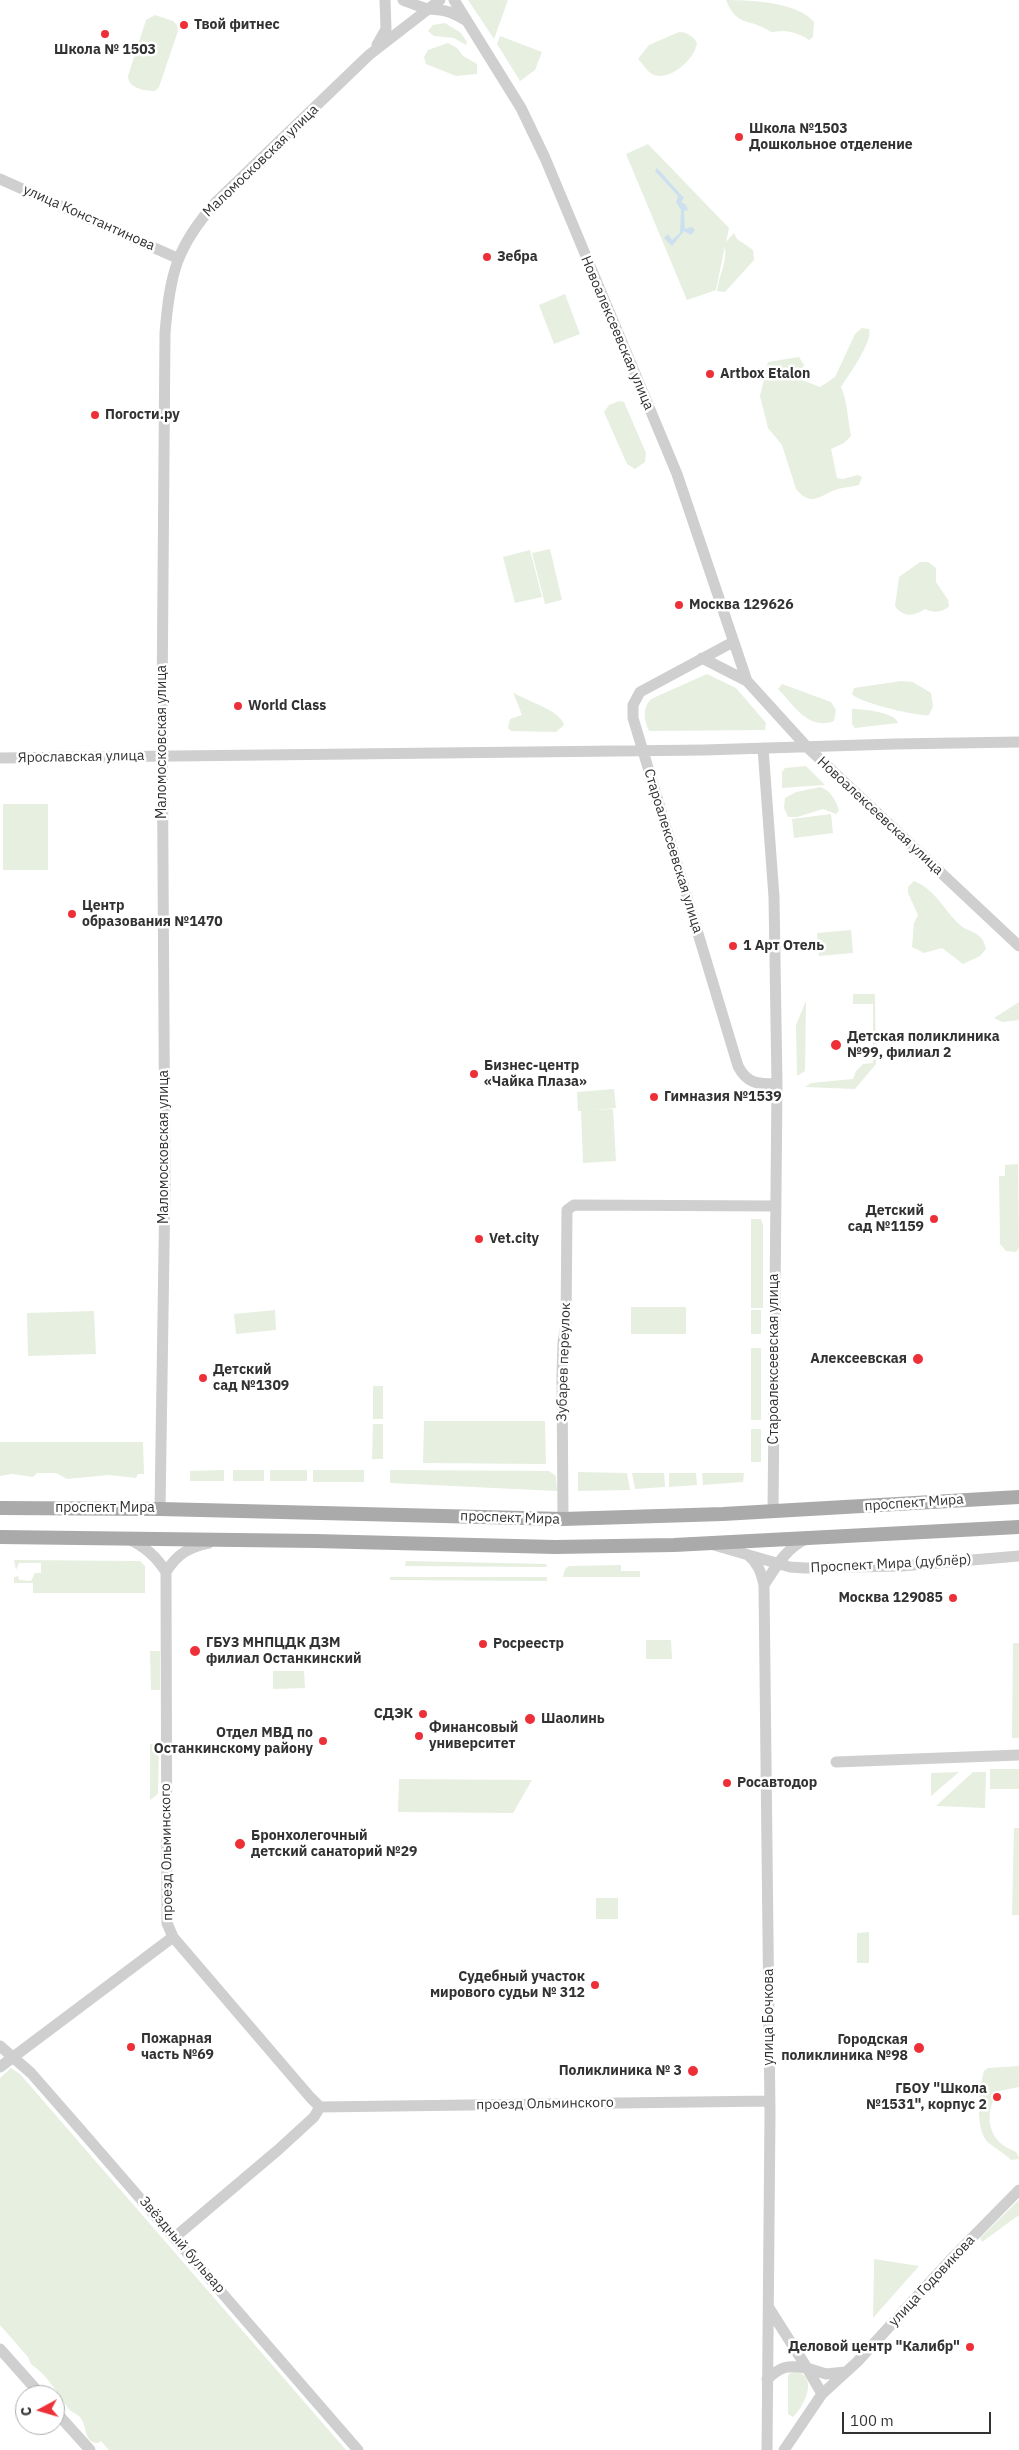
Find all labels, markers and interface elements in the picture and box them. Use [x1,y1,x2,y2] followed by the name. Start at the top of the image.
[194,17,280,33] place label: Твой фитнес
[178,19,190,31] marker: Твой фитнес
[99,28,111,40] marker: Школа № 1503
[54,42,156,58] place label: Школа № 1503
[200,101,322,221] street label: Маломосковская улица
[749,121,913,154] place label: Школа №1503 Дошкольное отделение
[733,131,745,143] marker: Школа №1503 Дошкольное отделение
[21,181,157,255] street label: улица Константинова
[497,249,538,265] place label: Зебра
[481,251,493,263] marker: Зебра
[577,253,657,413] street label: Новоалексеевская улица
[720,366,810,382] place label: Artbox Etalon
[704,368,716,380] marker: Artbox Etalon
[105,407,180,423] place label: Погости.ру
[89,409,101,421] marker: Погости.ру
[689,597,794,613] place label: Москва 129626
[673,599,685,611] marker: Москва 129626
[154,665,170,819] street label: Маломосковская улица
[248,698,326,714] place label: World Class
[232,700,244,712] marker: World Class
[17,747,145,767] street label: Ярославская улица
[814,753,946,879] street label: Новоалексеевская улица
[640,767,706,935] street label: Староалексеевская улица
[82,898,223,930] place label: Центр образования №1470
[66,908,78,920] marker: Центр образования №1470
[743,938,824,954] place label: 1 Арт Отель
[727,940,739,952] marker: 1 Арт Отель
[847,1029,1000,1062] place label: Детская поликлиника №99, филиал 2
[829,1038,843,1052] marker: Детская поликлиника №99, филиал 2
[484,1058,587,1090] place label: Бизнес-центр «Чайка Плаза»
[468,1068,480,1080] marker: Бизнес-центр «Чайка Плаза»
[156,1070,172,1224] street label: Маломосковская улица
[664,1089,782,1105] place label: Гимназия №1539
[648,1091,660,1103] marker: Гимназия №1539
[848,1203,924,1236] place label: Детский сад №1159
[928,1213,940,1225] marker: Детский сад №1159
[489,1231,539,1247] place label: Vet.city
[473,1233,485,1245] marker: Vet.city
[766,1273,782,1445] street label: Староалексеевская улица
[554,1302,574,1422] street label: Зубарев переулок
[810,1351,907,1367] place label: Алексеевская
[911,1352,925,1366] marker: Алексеевская
[213,1362,289,1394] place label: Детский сад №1309
[197,1372,209,1384] marker: Детский сад №1309
[864,1491,964,1515] street label: проспект Мира
[55,1500,155,1516] street label: проспект Мира
[460,1508,560,1528] street label: проспект Мира
[810,1551,972,1577] street label: Проспект Мира (дублёр)
[838,1590,943,1606] place label: Москва 129085
[947,1592,959,1604] marker: Москва 129085
[206,1635,362,1668] place label: ГБУЗ МНПЦДК ДЗМ филиал Останкинский
[493,1636,564,1652] place label: Росреестр
[477,1638,489,1650] marker: Росреестр
[188,1644,202,1658] marker: ГБУЗ МНПЦДК ДЗМ филиал Останкинский
[374,1706,413,1722] place label: СДЭК
[417,1708,429,1720] marker: СДЭК
[541,1711,605,1727] place label: Шаолинь
[523,1712,537,1726] marker: Шаолинь
[429,1720,518,1752] place label: Финансовый университет
[154,1725,313,1758] place label: Отдел МВД по Останкинскому району
[413,1730,425,1742] marker: Финансовый университет
[317,1735,329,1747] marker: Отдел МВД по Останкинскому району
[737,1775,817,1791] place label: Росавтодор
[721,1777,733,1789] marker: Росавтодор
[157,1783,177,1921] street label: проезд Ольминского
[251,1828,418,1860] place label: Бронхолегочный детский санаторий №29
[233,1837,247,1851] marker: Бронхолегочный детский санаторий №29
[430,1969,585,2001] place label: Судебный участок мирового судьи № 312
[761,1969,777,2065] street label: улица Бочкова
[589,1979,601,1991] marker: Судебный участок мирового судьи № 312
[141,2031,214,2064] place label: Пожарная часть №69
[781,2032,908,2064] place label: Городская поликлиника №98
[125,2041,137,2053] marker: Пожарная часть №69
[912,2041,926,2055] marker: Городская поликлиника №98
[559,2063,682,2079] place label: Поликлиника № 3
[686,2064,700,2078] marker: Поликлиника № 3
[866,2081,987,2114] place label: ГБОУ "Школа №1531", корпус 2
[991,2091,1003,2103] marker: ГБОУ "Школа №1531", корпус 2
[476,2094,614,2114] street label: проезд Ольминского
[136,2193,228,2297] street label: Звёздный бульвар
[886,2232,978,2330] street label: улица Годовикова
[788,2339,960,2355] place label: Деловой центр "Калибр"
[964,2341,976,2353] marker: Деловой центр "Калибр"
[15,2385,65,2435] north arrow
[844,2402,993,2434] scale bar
[17,2406,36,2417] text: С
[850,2411,894,2430] text: 100 m

